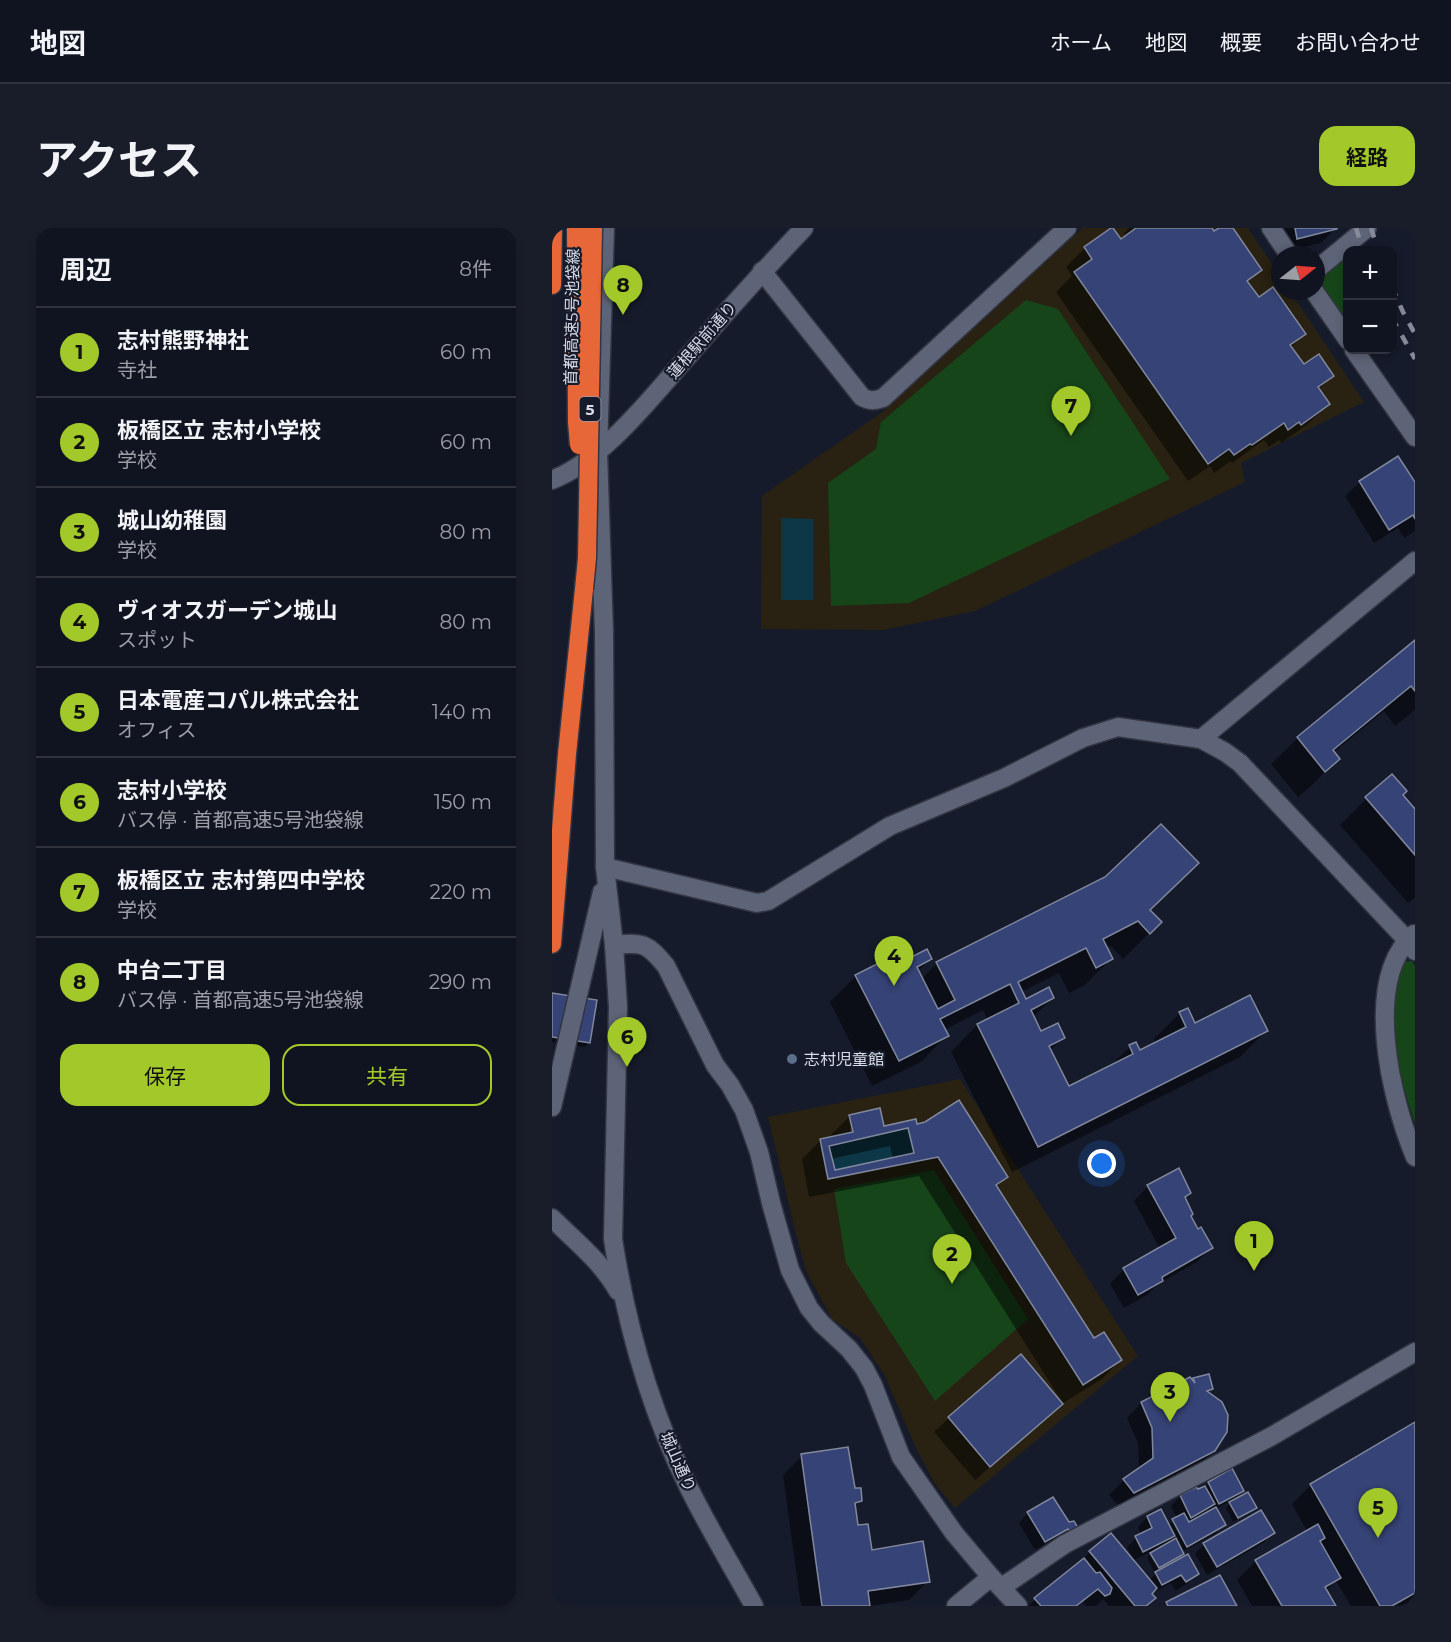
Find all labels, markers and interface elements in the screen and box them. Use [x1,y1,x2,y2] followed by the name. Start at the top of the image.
[30,26,86,60] text: 地図
[1050,30,1112,55] text: ホーム
[1145,30,1187,55] text: 地図
[1220,30,1262,55] text: 概要
[1295,30,1421,55] text: お問い合わせ
[1319,126,1415,186] button: 経路
[36,134,202,186] text: アクセス
[1271,246,1325,300] north arrow
[1343,246,1397,354] map controls
[1343,246,1397,300] button: +
[561,248,583,386] street label: 首都高速5号池袋線
[60,254,112,286] text: 周辺
[459,257,492,281] text: 8件
[604,266,642,315] pin: 8
[663,298,741,382] street label: 蓮根駅前通り
[1343,300,1397,354] button: −
[117,327,249,354] text: 志村熊野神社
[76,340,83,364] text: 1
[440,340,492,364] text: 60 m
[117,358,157,382] text: 寺社
[1052,386,1090,436] pin: 7
[580,397,600,421] road number: 5
[117,417,321,444] text: 板橋区立 志村小学校
[74,430,85,454] text: 2
[440,430,492,454] text: 60 m
[117,448,157,472] text: 学校
[117,507,227,534] text: 城山幼稚園
[74,520,85,544] text: 3
[440,520,492,544] text: 80 m
[117,538,157,562] text: 学校
[117,597,337,624] text: ヴィオスガーデン城山
[73,610,86,634] text: 4
[440,610,492,634] text: 80 m
[117,628,197,652] text: スポット
[117,687,359,714] text: 日本電産コパル株式会社
[74,700,85,724] text: 5
[432,700,492,724] text: 140 m
[117,718,197,742] text: オフィス
[117,777,227,804] text: 志村小学校
[73,790,86,814] text: 6
[434,790,492,814] text: 150 m
[117,808,364,832] text: バス停 · 首都高速5号池袋線
[117,867,365,894] text: 板橋区立 志村第四中学校
[73,880,86,904] text: 7
[430,880,492,904] text: 220 m
[117,898,157,922] text: 学校
[874,936,914,986] pin: 4
[117,957,227,984] text: 中台二丁目
[73,970,86,994] text: 8
[429,970,492,994] text: 290 m
[117,988,364,1012] text: バス停 · 首都高速5号池袋線
[608,1018,646,1067] pin: 6
[60,1044,270,1106] button: 保存
[282,1044,492,1106] button: 共有
[804,1050,884,1069] place label: 志村児童館
[785,1052,799,1066] marker: 志村児童館
[1087,1149,1116,1178] your location
[1234,1222,1274,1271] pin: 1
[932,1234,972,1284] pin: 2
[1150,1372,1190,1422] pin: 3
[656,1429,700,1495] street label: 城山通り
[1358,1488,1398,1538] pin: 5

